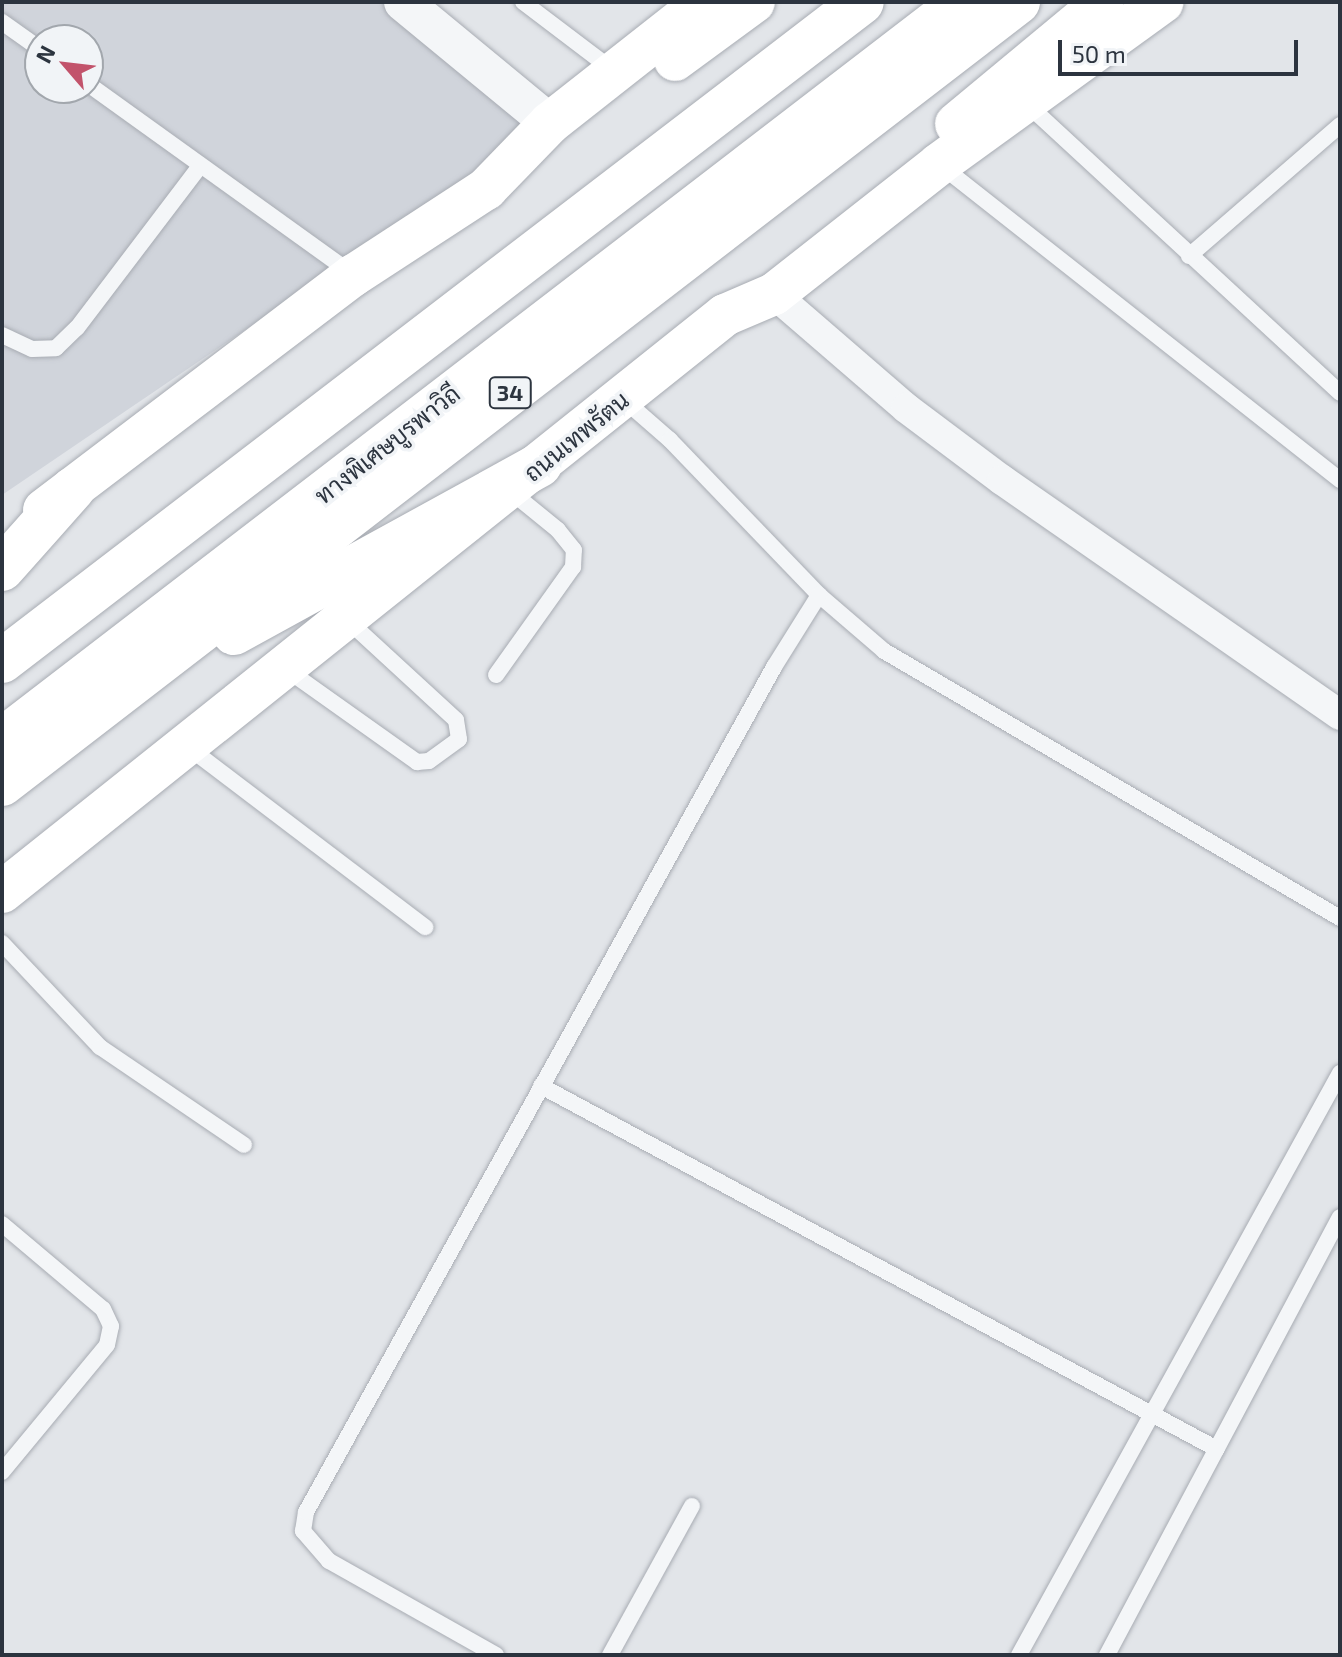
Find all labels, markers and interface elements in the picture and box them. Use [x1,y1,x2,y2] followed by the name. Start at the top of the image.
[24,24,104,104] north arrow
[1062,24,1302,74] scale bar
[1072,39,1126,68] text: 50 m
[29,41,60,67] text: N
[488,375,532,411] road number: 34
[309,378,465,510] street label: ทางพิเศษบูรพาวิถี
[518,385,634,487] street label: ถนนเทพรัตน

